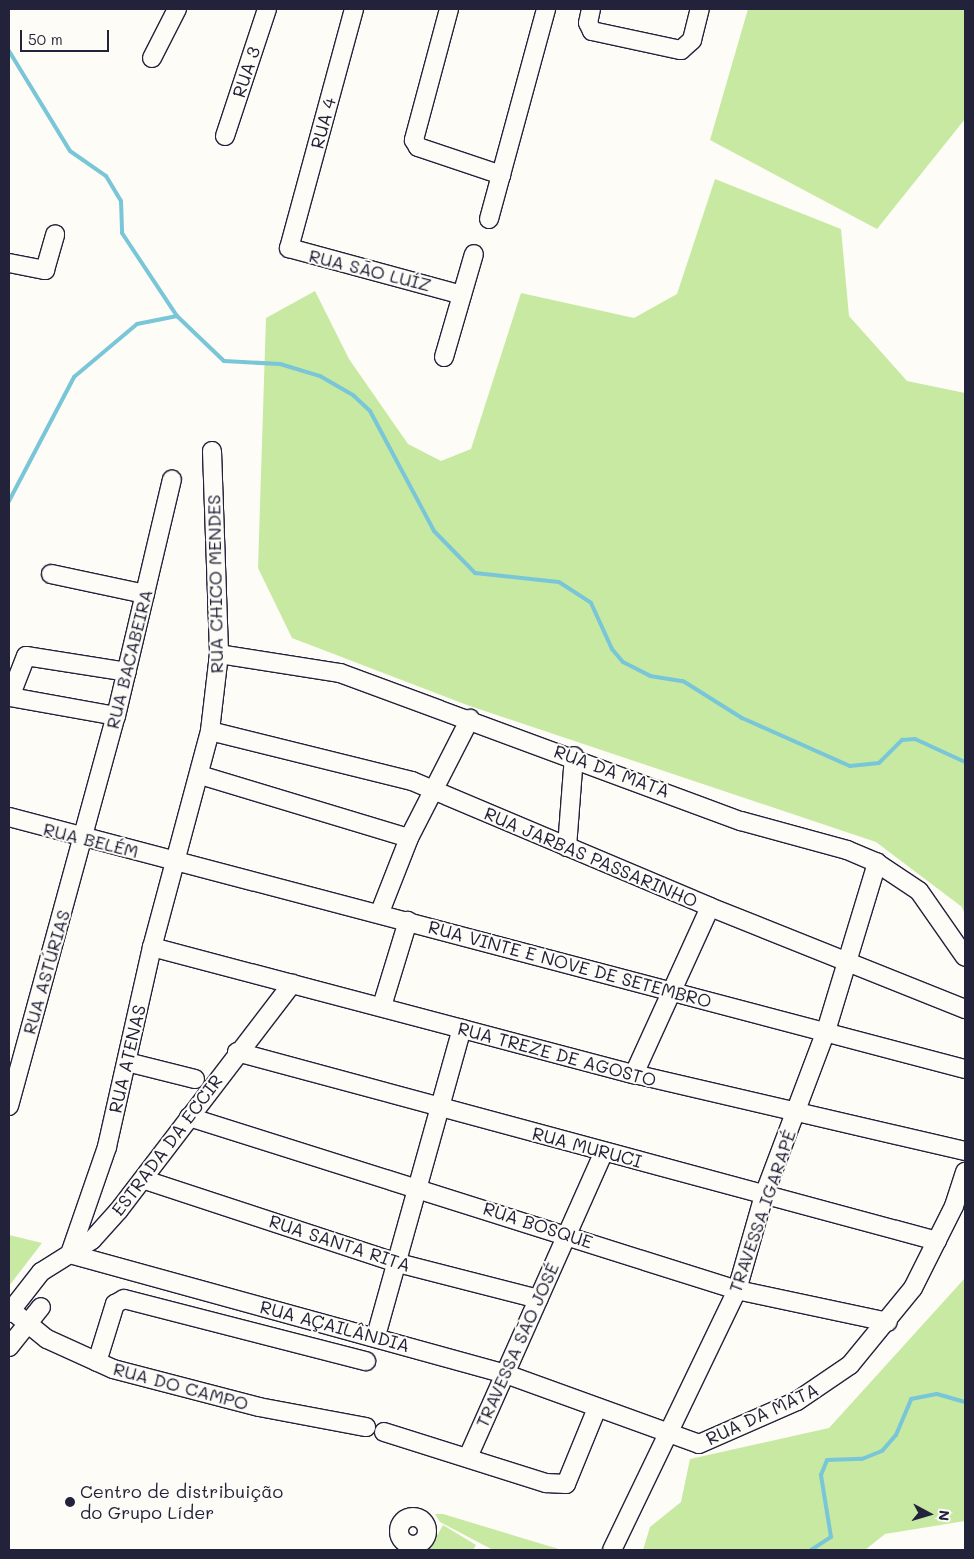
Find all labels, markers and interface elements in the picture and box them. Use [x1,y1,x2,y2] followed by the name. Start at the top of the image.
[22,20,111,52] scale bar
[28,29,63,49] text: 50 m
[228,44,264,100] street label: RUA 3
[306,95,340,151] street label: RUA 4
[307,244,433,296] street label: RUA SÃO LUÍZ
[203,494,227,674] street label: RUA CHICO MENDES
[101,587,157,731] street label: RUA BACABEIRA
[551,740,673,802] street label: RUA DA MATA
[481,802,701,912] street label: RUA JARBAS PASSARINHO
[41,818,141,862] street label: RUA BELÉM
[18,907,74,1037] street label: RUA ASTÚRIAS
[426,916,714,1012] street label: RUA VINTE E NOVE DE SETEMBRO
[104,1003,150,1115] street label: RUA ATENAS
[455,1017,659,1091] street label: RUA TREZE DE AGOSTO
[107,1070,227,1220] street label: ESTRADA DA ECCIR
[530,1122,644,1172] street label: RUA MURUCI
[724,1127,800,1295] street label: TRAVESSA IGARAPÉ
[481,1197,595,1253] street label: RUA BOSQUE
[266,1210,414,1276] street label: RUA SANTA RITA
[471,1259,563,1431] street label: TRAVESSA SÃO JOSÉ
[258,1296,412,1356] street label: RUA AÇAILÂNDIA
[111,1358,251,1414] street label: RUA DO CAMPO
[702,1379,822,1449] street label: RUA DA MATA
[80,1481,283,1524] place label: Centro de distribuição do Grupo Líder
[904,1489,954,1539] north arrow
[64,1496,76,1508] marker: Centro de distribuição do Grupo Líder
[934,1509,954,1522] text: N

